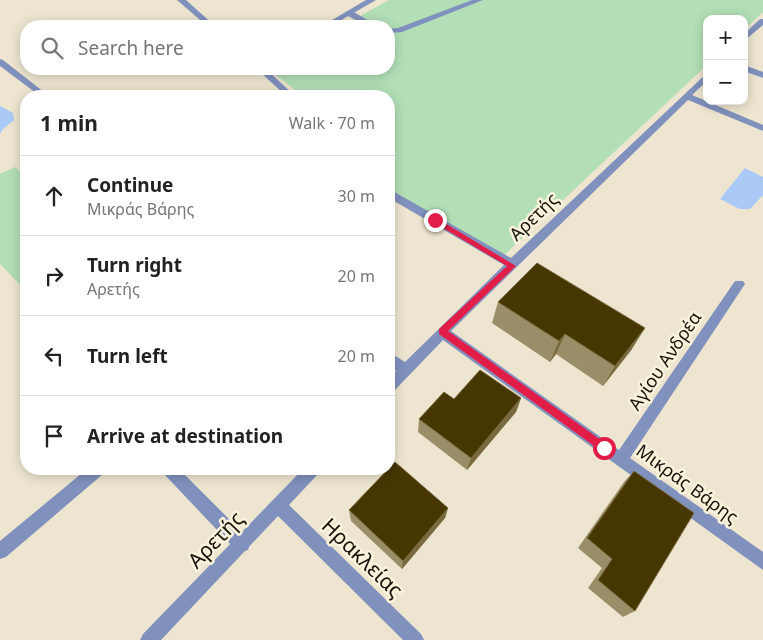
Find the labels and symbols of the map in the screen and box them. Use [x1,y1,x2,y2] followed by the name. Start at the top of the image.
[504,187,563,246] street label: Αρετής
[424,209,447,232] route end
[622,306,706,415] street label: Αγίου Ανδρέα
[593,437,616,460] route start
[632,438,744,528] street label: Μικράς Βάρης
[181,505,249,574] street label: Αρετής
[316,511,409,603] street label: Ηρακλείας

